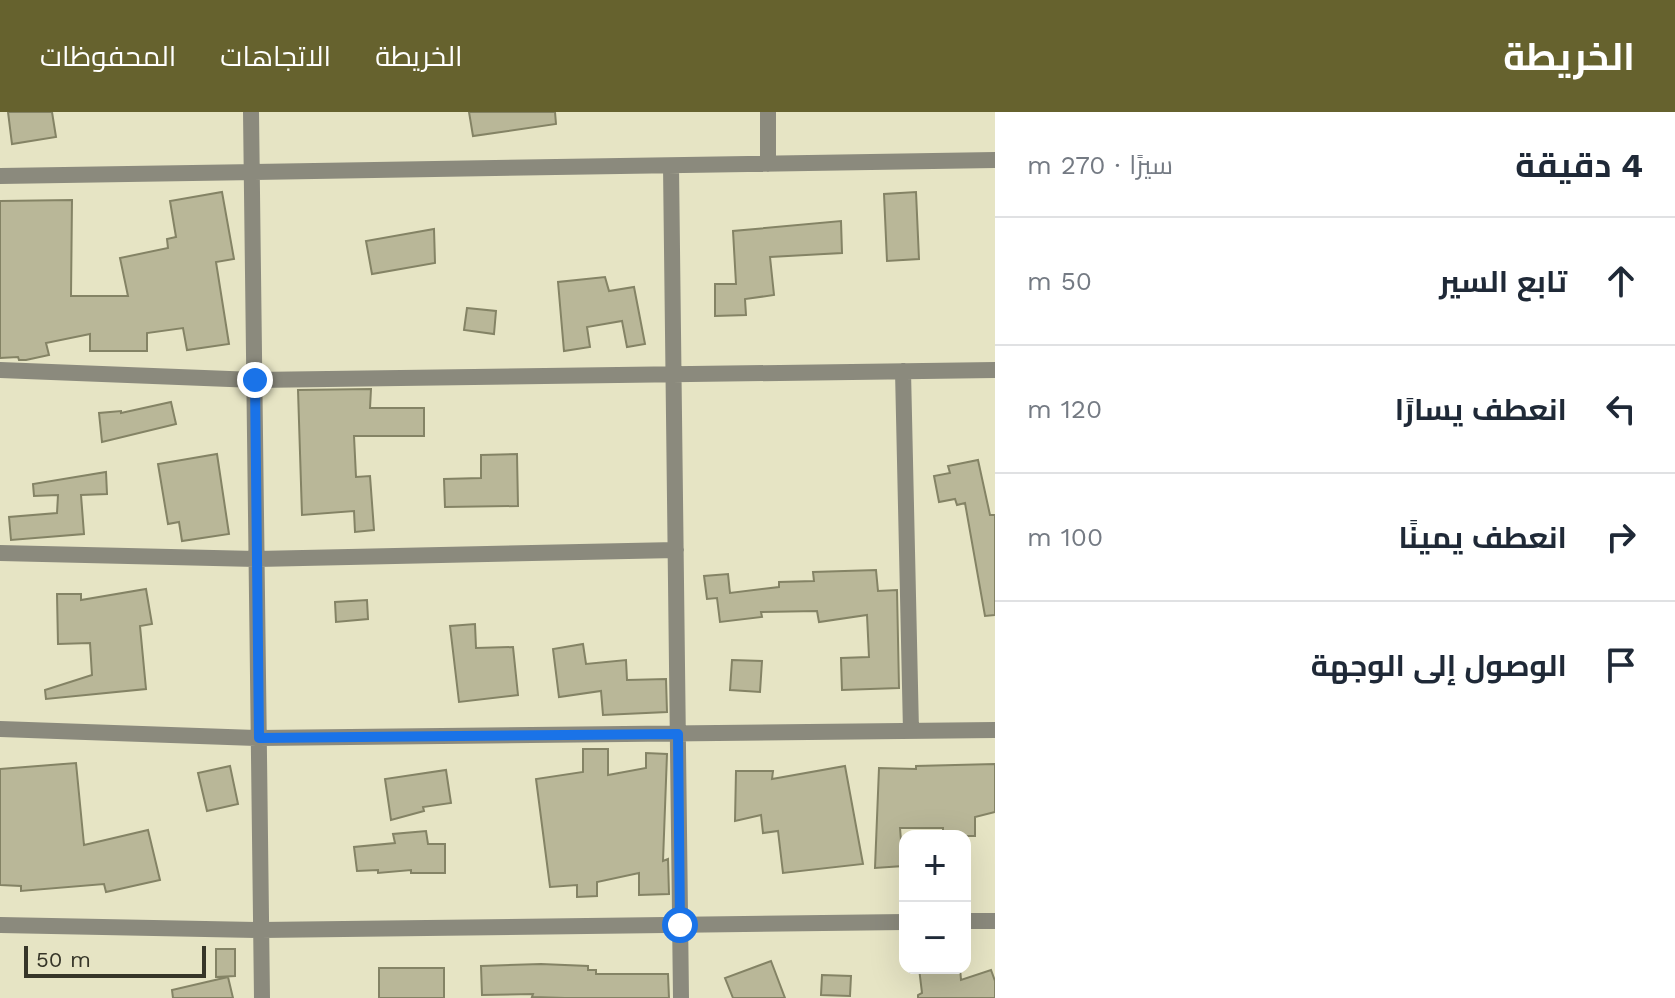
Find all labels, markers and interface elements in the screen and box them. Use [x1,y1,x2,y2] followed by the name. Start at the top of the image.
[1503,35,1635,79] text: الخريطة
[40,40,176,73] text: المحفوظات
[220,40,331,73] text: الاتجاهات
[375,40,463,73] text: الخريطة
[1515,145,1643,185] text: 4 دقيقة
[1027,150,1173,180] text: سيرًا · 270 m
[1599,259,1643,303] icon: ahead
[1439,264,1567,299] text: تابع السير
[1027,266,1092,296] text: 50 m
[237,362,273,398] route end
[1599,387,1643,431] icon: left
[1395,392,1567,427] text: انعطف يسارًا
[1027,394,1102,424] text: 120 m
[1599,515,1643,559] icon: right
[1398,520,1567,555] text: انعطف يمينًا
[1027,522,1103,552] text: 100 m
[1599,643,1643,687] icon: arrive
[1311,648,1567,683] text: الوصول إلى الوجهة
[899,830,971,974] map controls
[899,830,971,902] button: +
[899,902,971,974] button: −
[662,907,698,943] route start
[24,942,206,978] scale bar
[36,947,91,972] text: 50 m

